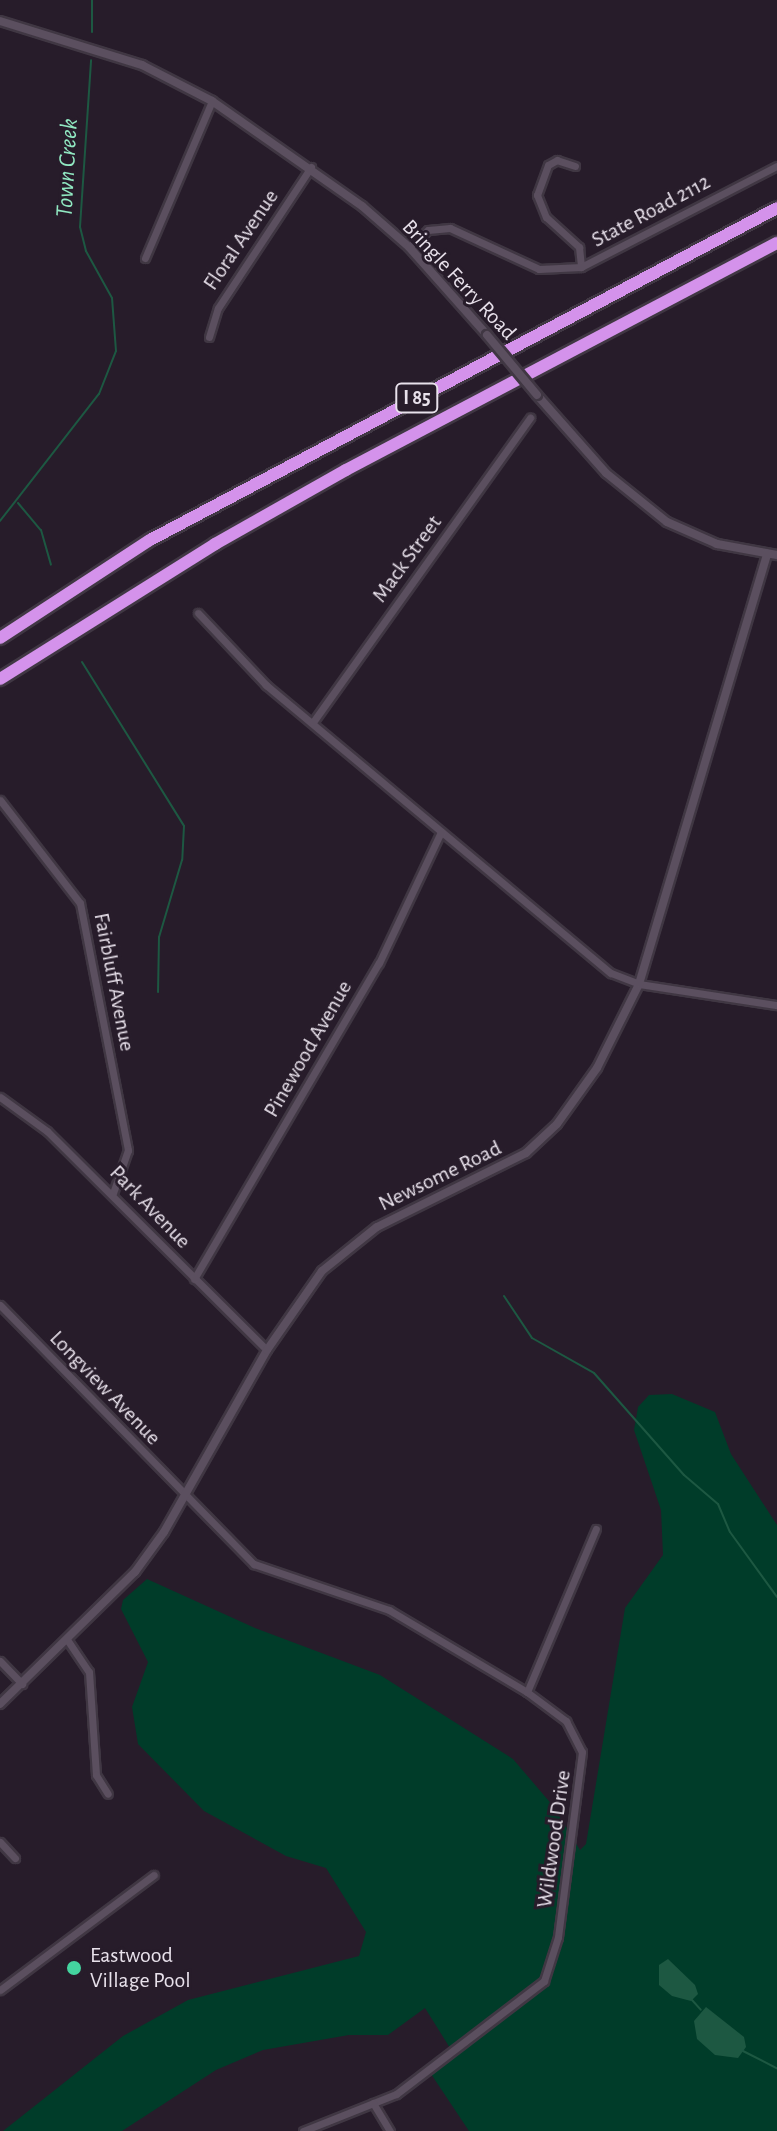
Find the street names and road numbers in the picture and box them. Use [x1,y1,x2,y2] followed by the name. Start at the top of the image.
[587,169,715,253] street label: State Road 2112
[198,185,284,295] street label: Floral Avenue
[396,214,522,346] street label: Bringle Ferry Road
[395,382,439,414] road number: I 85
[367,510,447,608] street label: Mack Street
[88,911,140,1053] street label: Fairbluff Avenue
[258,976,358,1122] street label: Pinewood Avenue
[374,1135,506,1217] street label: Newsome Road
[104,1160,196,1254] street label: Park Avenue
[44,1325,166,1451] street label: Longview Avenue
[531,1768,577,1910] street label: Wildwood Drive

